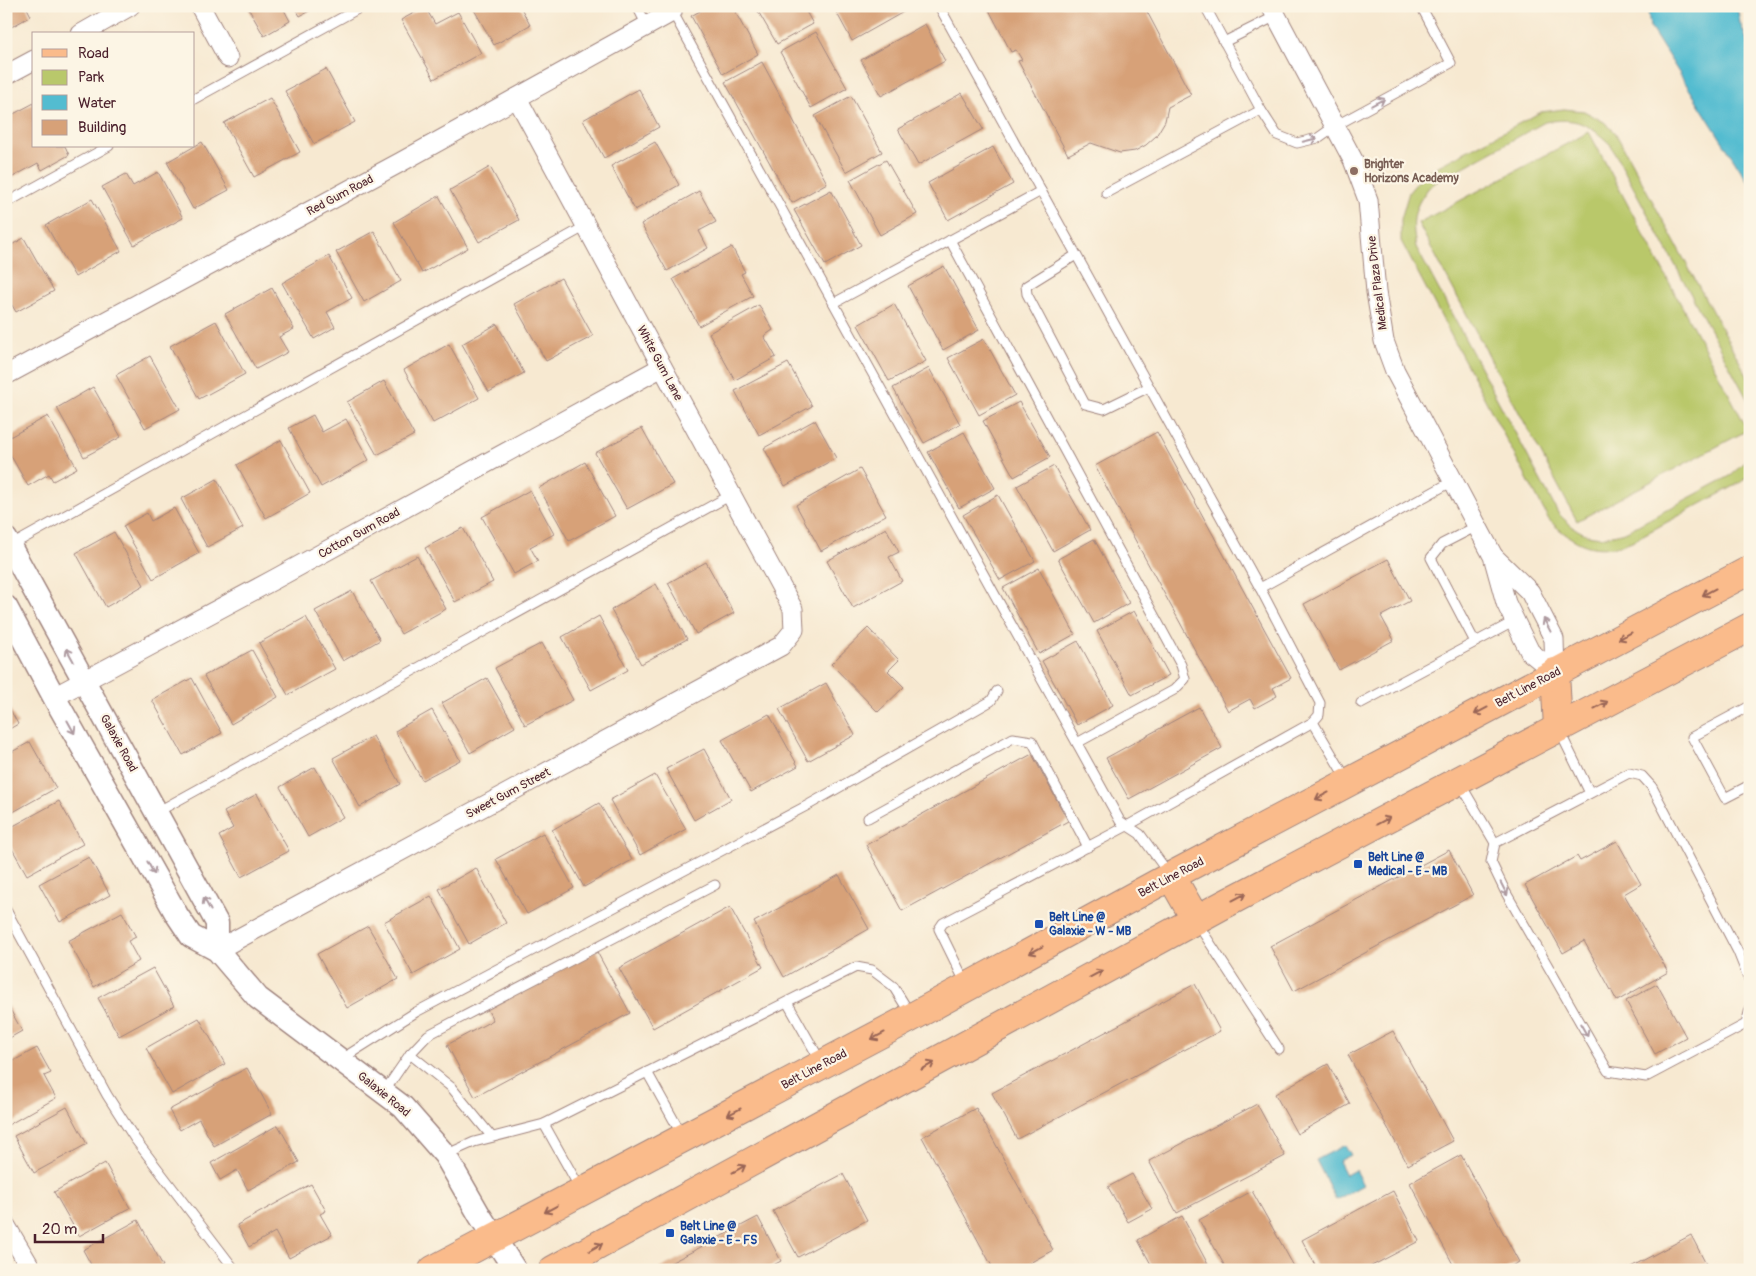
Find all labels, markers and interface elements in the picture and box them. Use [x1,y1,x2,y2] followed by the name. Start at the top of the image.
[32,32,195,148] legend
[78,44,109,63] text: Road
[78,68,105,87] text: Park
[78,94,117,113] text: Water
[1370,97,1385,107] one-way arrow
[78,118,126,137] text: Building
[1301,135,1317,144] one-way arrow
[1364,157,1459,186] place label: Brighter Horizons Academy
[1348,165,1360,177] marker: Brighter Horizons Academy
[304,172,376,219] street label: Red Gum Road
[1364,235,1391,331] street label: Medical Plaza Drive
[633,323,686,404] street label: White Gum Lane
[316,505,403,562] street label: Cotton Gum Road
[1702,587,1716,597] one-way arrow
[1542,618,1551,633] one-way arrow
[1617,631,1632,641] one-way arrow
[64,648,74,662] one-way arrow
[1493,664,1564,711] street label: Belt Line Road
[1594,700,1609,710] one-way arrow
[1475,707,1489,717] one-way arrow
[97,712,141,775] street label: Galaxie Road
[67,719,77,733] one-way arrow
[463,765,553,822] street label: Sweet Gum Street
[1315,791,1330,801] one-way arrow
[1375,816,1390,826] one-way arrow
[1368,850,1448,879] place label: Belt Line @ Medical - E - MB
[1136,854,1207,901] street label: Belt Line Road
[1352,858,1364,870] marker: Belt Line @ Medical - E - MB
[146,861,156,875] one-way arrow
[1500,881,1509,896] one-way arrow
[1231,892,1246,902] one-way arrow
[202,897,212,912] one-way arrow
[1049,910,1132,939] place label: Belt Line @ Galaxie - W - MB
[1033,918,1045,930] marker: Belt Line @ Galaxie - W - MB
[1029,946,1044,955] one-way arrow
[1089,969,1104,979] one-way arrow
[1580,1022,1589,1037] one-way arrow
[871,1031,885,1041] one-way arrow
[779,1046,850,1093] street label: Belt Line Road
[920,1060,934,1070] one-way arrow
[354,1069,413,1120] street label: Galaxie Road
[727,1108,742,1117] one-way arrow
[731,1163,746,1173] one-way arrow
[545,1204,559,1214] one-way arrow
[35,1211,102,1243] scale bar
[680,1219,757,1248] place label: Belt Line @ Galaxie - E - FS
[42,1220,77,1239] text: 20 m
[664,1227,676,1239] marker: Belt Line @ Galaxie - E - FS
[589,1241,603,1251] one-way arrow

